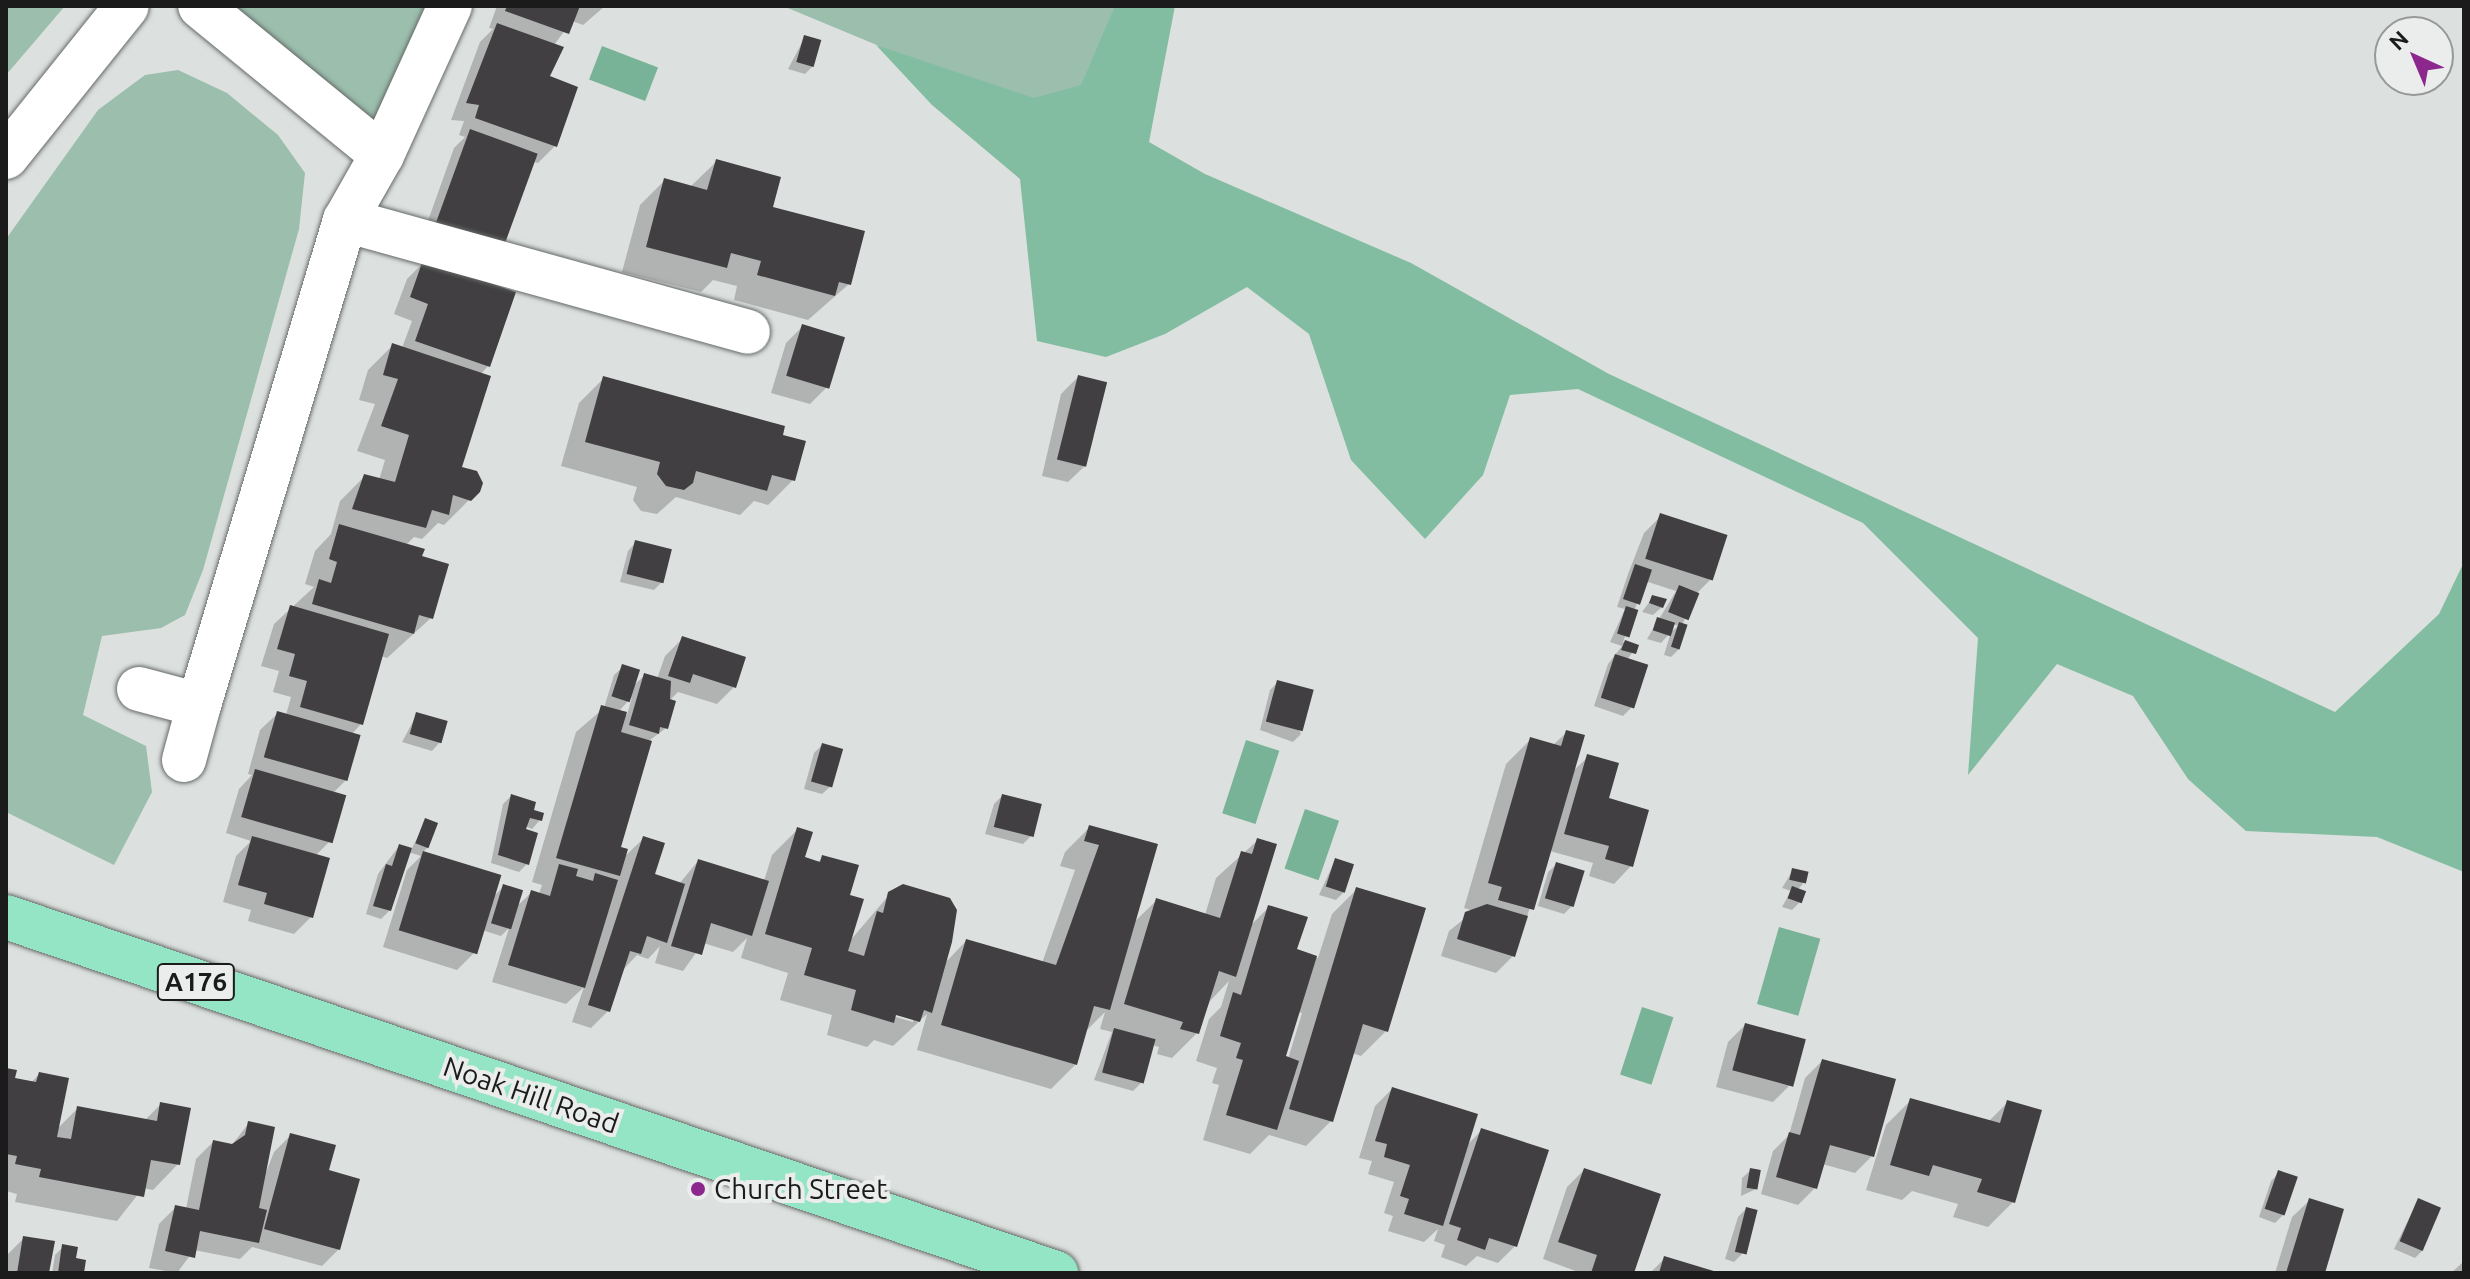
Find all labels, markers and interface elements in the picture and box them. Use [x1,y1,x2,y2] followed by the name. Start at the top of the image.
[2374,16,2454,96] north arrow
[2384,25,2413,55] text: N
[156,960,236,1004] road number: A176
[439,1049,623,1141] street label: Noak Hill Road
[714,1172,887,1206] place label: Church Street
[689,1180,707,1198] marker: Church Street

